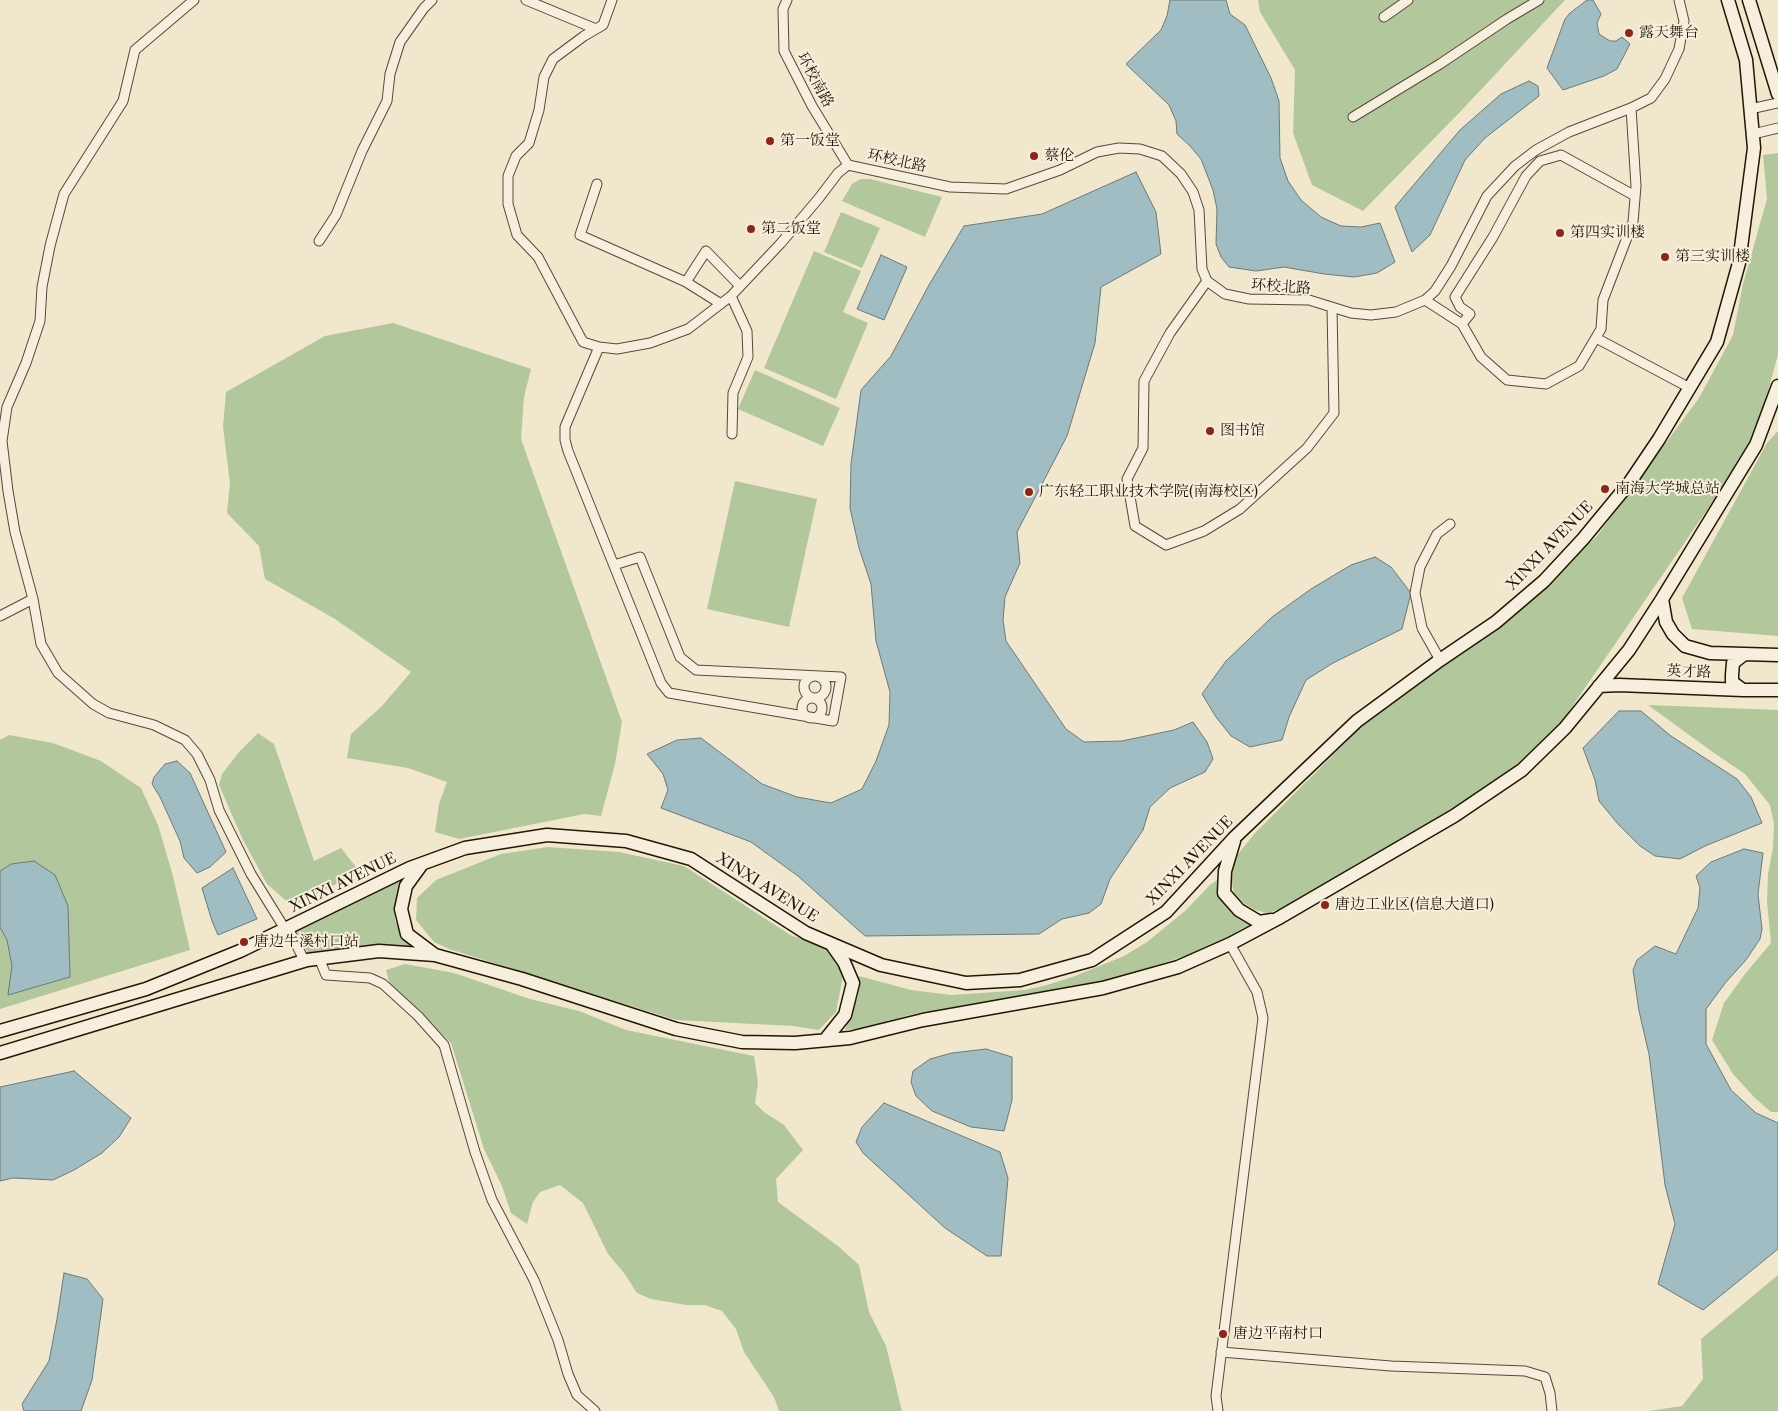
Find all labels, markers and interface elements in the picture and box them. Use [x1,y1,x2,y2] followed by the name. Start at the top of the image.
[1639,24,1699,42] place label: 露天舞台
[1623,27,1635,39] marker: 露天舞台
[793,49,837,111] street label: 环校南路
[780,132,840,150] place label: 第一饭堂
[764,135,776,147] marker: 第一饭堂
[866,146,928,176] street label: 环校北路
[1044,147,1074,165] place label: 蔡伦
[1028,150,1040,162] marker: 蔡伦
[761,220,821,238] place label: 第二饭堂
[745,223,757,235] marker: 第二饭堂
[1570,224,1645,242] place label: 第四实训楼
[1554,227,1566,239] marker: 第四实训楼
[1675,248,1750,266] place label: 第三实训楼
[1659,251,1671,263] marker: 第三实训楼
[1250,276,1312,298] street label: 环校北路
[1220,422,1265,440] place label: 图书馆
[1204,425,1216,437] marker: 图书馆
[1615,480,1720,498] place label: 南海大学城总站
[1039,483,1258,501] place label: 广东轻工职业技术学院(南海校区)
[1599,483,1611,495] marker: 南海大学城总站
[1023,486,1035,498] marker: 广东轻工职业技术学院(南海校区)
[1503,498,1597,594] street label: XINXI AVENUE
[1666,662,1712,682] street label: 英才路
[1143,813,1237,909] street label: XINXI AVENUE
[287,849,399,917] street label: XINXI AVENUE
[713,849,821,927] street label: XINXI AVENUE
[1335,896,1494,914] place label: 唐边工业区(信息大道口)
[1319,899,1331,911] marker: 唐边工业区(信息大道口)
[254,933,359,951] place label: 唐边牛溪村口站
[238,936,250,948] marker: 唐边牛溪村口站
[1233,1325,1323,1343] place label: 唐边平南村口
[1217,1328,1229,1340] marker: 唐边平南村口

